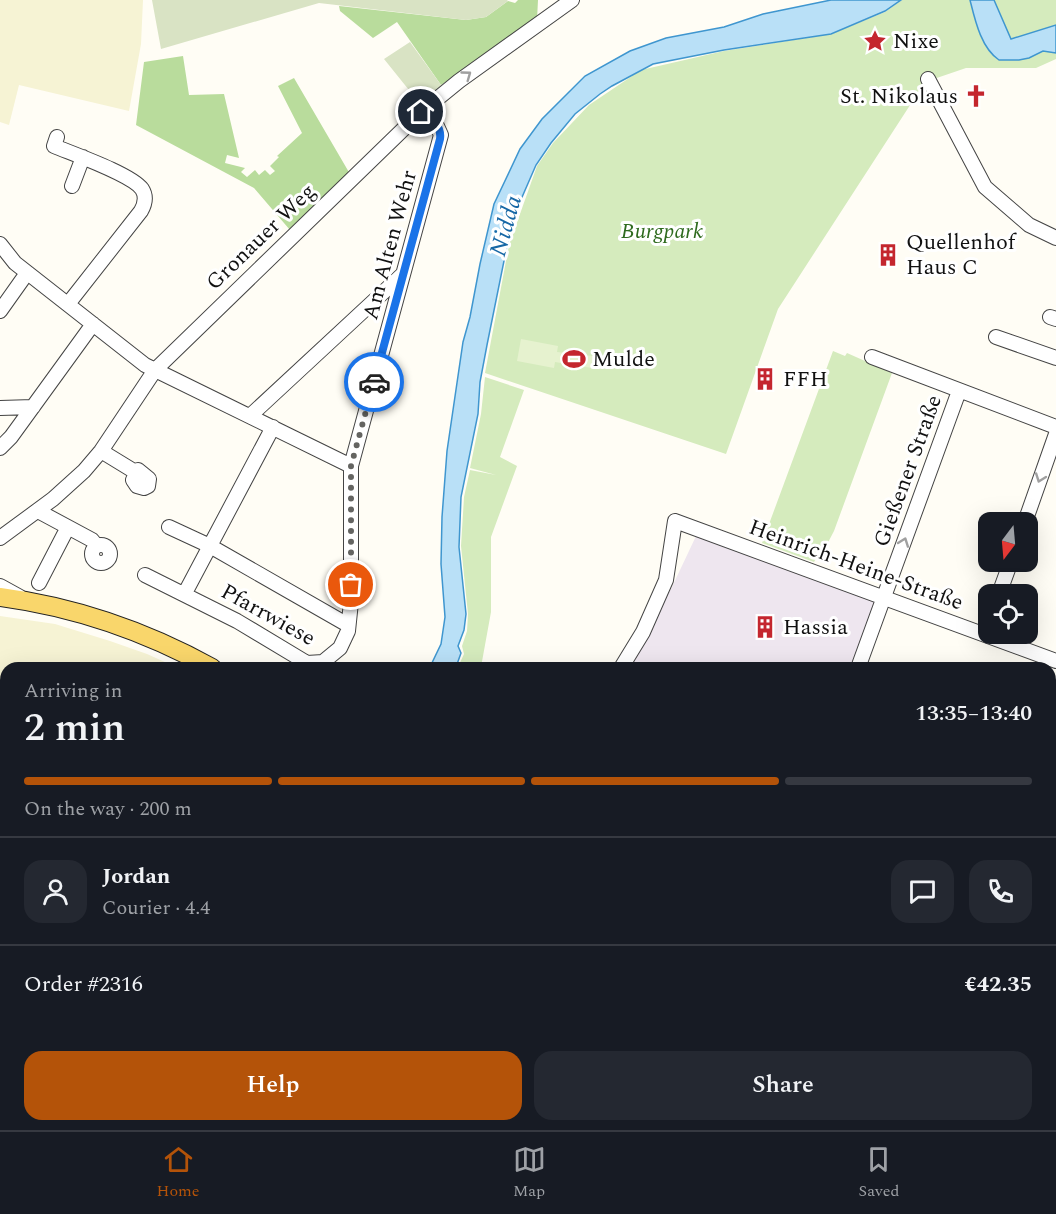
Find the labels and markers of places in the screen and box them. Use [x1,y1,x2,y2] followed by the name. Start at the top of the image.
[893,25,939,58] place label: Nixe
[862,28,888,54] place icon: Nixe
[840,80,958,113] place label: St. Nikolaus
[963,83,989,109] church icon: St. Nikolaus
[395,86,446,137] pin
[906,226,1017,284] place label: Quellenhof Haus C
[875,242,901,268] building icon: Quellenhof Haus C
[592,343,655,376] place label: Mulde
[561,346,587,372] sports icon: Mulde
[783,363,828,396] place label: FFH
[752,366,778,392] building icon: FFH
[325,559,376,610] pin
[783,611,848,644] place label: Hassia
[752,614,778,640] building icon: Hassia

